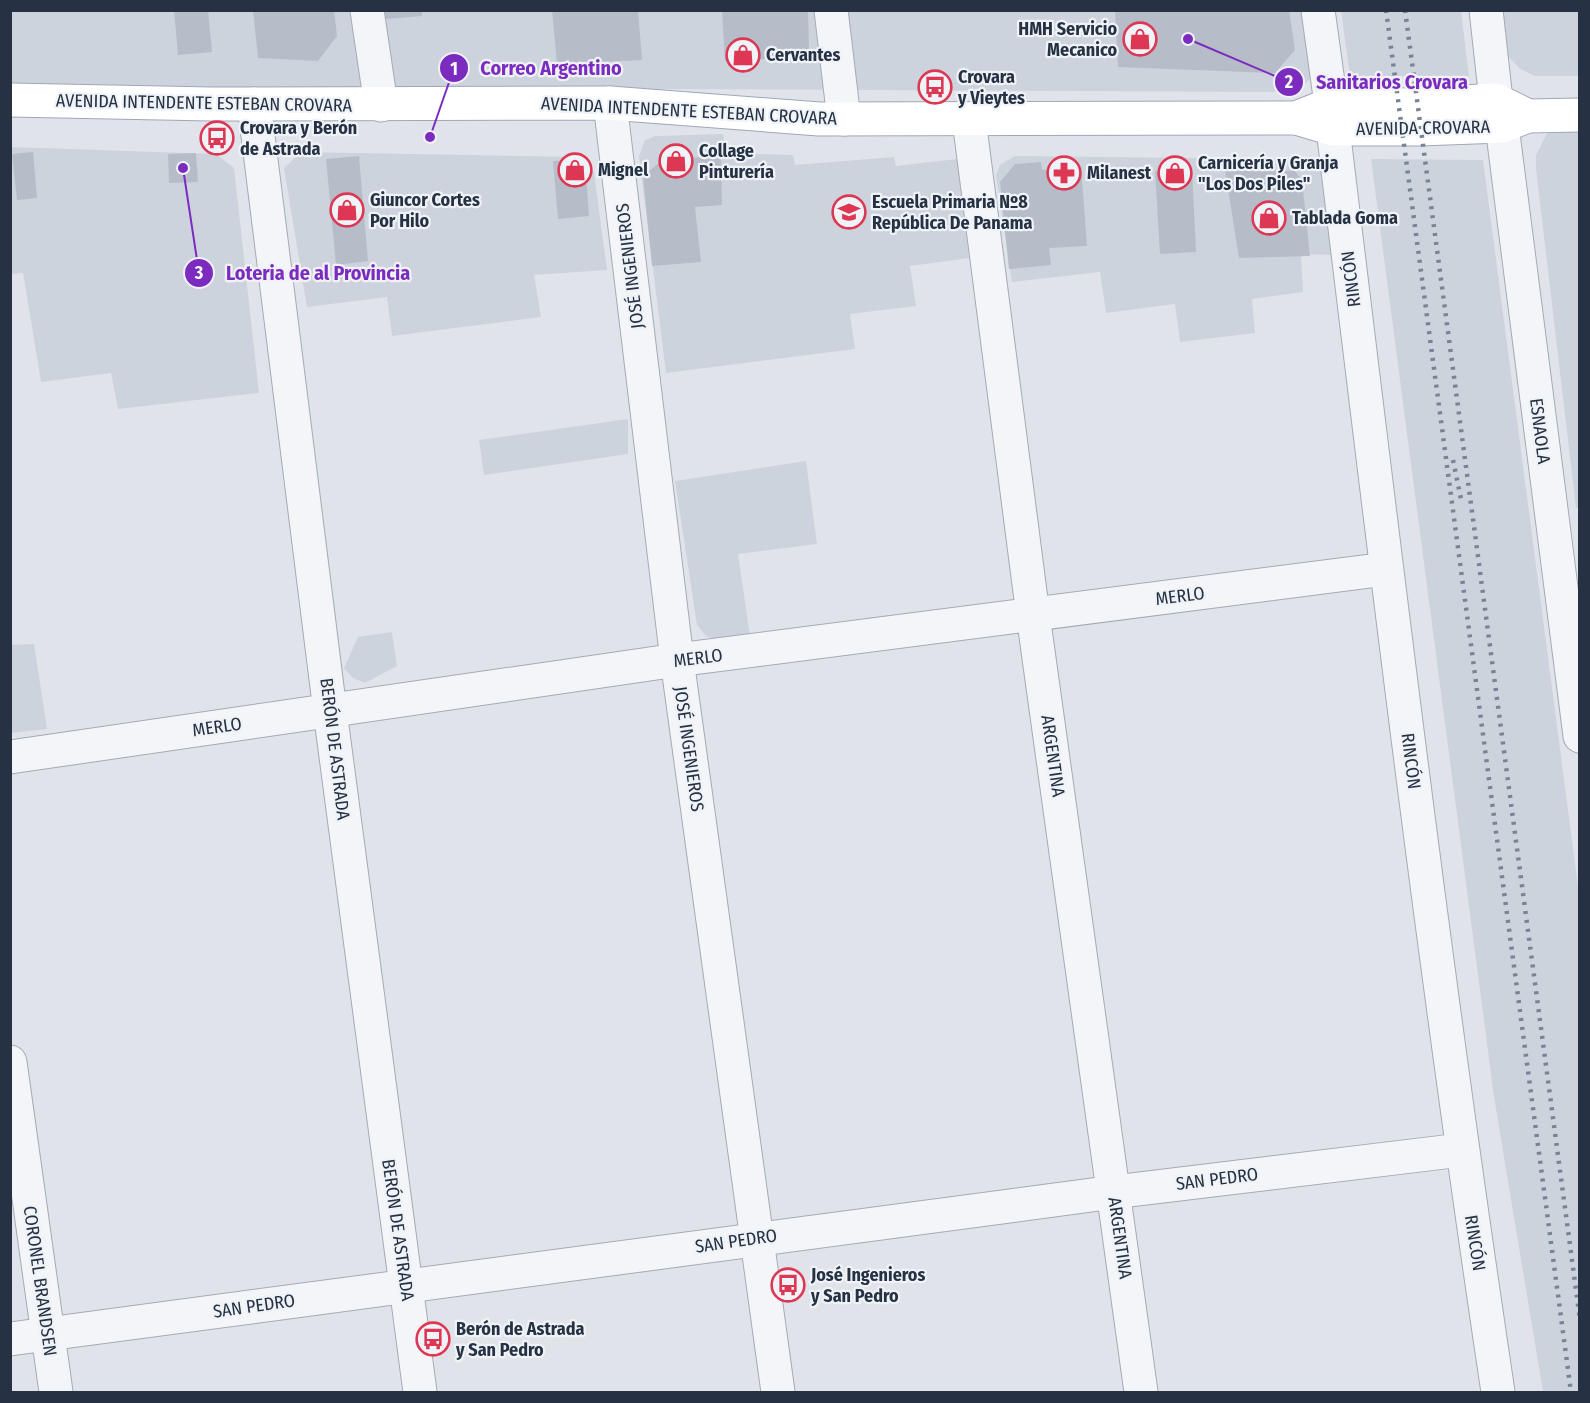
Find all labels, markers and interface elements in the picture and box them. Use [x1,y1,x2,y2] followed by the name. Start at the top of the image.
[1018,18,1117,61] place label: HMH Servicio Mecanico
[1122,21,1158,57] shop icon: HMH Servicio Mecanico
[725,37,761,73] shop icon: Cervantes
[766,44,840,66] place label: Cervantes
[439,49,634,87] callout: Correo Argentino
[480,56,622,80] text: Correo Argentino
[450,58,458,80] text: 1
[1274,63,1480,101] callout: Sanitarios Crovara
[957,66,1025,109] place label: Crovara y Vieytes
[917,69,953,105] bus stop icon: Crovara y Vieytes
[1316,70,1468,94] text: Sanitarios Crovara
[1284,71,1293,93] text: 2
[56,89,353,117] street label: AVENIDA INTENDENTE ESTEBAN CROVARA
[541,92,838,130] street label: AVENIDA INTENDENTE ESTEBAN CROVARA
[1356,116,1491,140] street label: AVENIDA CROVARA
[240,117,357,160] place label: Crovara y Berón de Astrada
[199,120,235,156] bus stop icon: Crovara y Berón de Astrada
[699,140,774,183] place label: Collage Pinturería
[658,143,694,179] shop icon: Collage Pinturería
[557,152,593,188] shop icon: Mignel
[1198,152,1338,195] place label: Carnicería y Granja "Los Dos Piles"
[1046,155,1082,191] pharmacy icon: Milanest
[1157,155,1193,191] shop icon: Carnicería y Granja "Los Dos Piles"
[598,159,648,181] place label: Mignel
[1087,162,1152,184] place label: Milanest
[370,189,480,232] place label: Giuncor Cortes Por Hilo
[872,191,1032,234] place label: Escuela Primaria Nº8 República De Panama
[329,192,365,228] shop icon: Giuncor Cortes Por Hilo
[831,194,867,230] school or university icon: Escuela Primaria Nº8 República De Panama
[1251,200,1287,236] shop icon: Tablada Goma
[610,202,649,330] street label: JOSÉ INGENIEROS
[1292,207,1398,229] place label: Tablada Goma
[1337,250,1365,308] street label: RINCÓN
[184,254,423,292] callout: Loteria de al Provincia
[226,261,410,285] text: Loteria de al Provincia
[194,262,204,284] text: 3
[1525,397,1555,466] street label: ESNAOLA
[1154,582,1206,610] street label: MERLO
[672,644,724,672] street label: MERLO
[315,677,355,822] street label: BERÓN DE ASTRADA
[669,685,710,813] street label: JOSÉ INGENIEROS
[191,713,243,741] street label: MERLO
[1036,714,1070,799] street label: ARGENTINA
[1397,732,1425,790] street label: RINCÓN
[377,1158,419,1303] street label: BERÓN DE ASTRADA
[1175,1163,1259,1195] street label: SAN PEDRO
[1103,1196,1137,1281] street label: ARGENTINA
[19,1204,61,1358] street label: CORONEL BRANDSEN
[1460,1213,1490,1273] street label: RINCÓN
[694,1224,778,1258] street label: SAN PEDRO
[810,1264,925,1307] place label: José Ingenieros y San Pedro
[770,1267,806,1303] bus stop icon: José Ingenieros y San Pedro
[212,1289,296,1323] street label: SAN PEDRO
[455,1318,585,1361] place label: Berón de Astrada y San Pedro
[415,1321,451,1357] bus stop icon: Berón de Astrada y San Pedro

